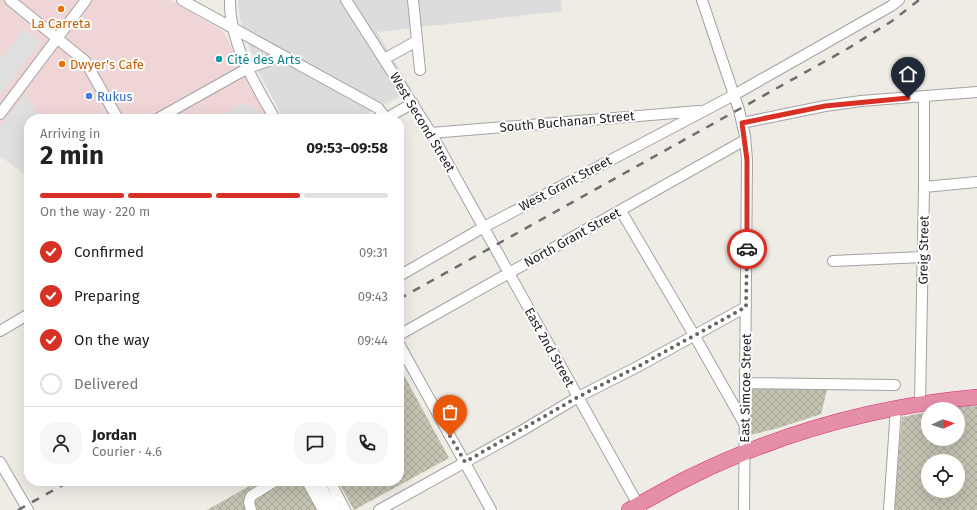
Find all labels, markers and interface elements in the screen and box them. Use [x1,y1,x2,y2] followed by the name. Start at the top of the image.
[56,4,66,14] marker: La Carreta
[31,16,91,31] place label: La Carreta
[227,52,301,67] place label: Cité des Arts
[214,54,224,64] marker: Cité des Arts
[70,57,144,72] place label: Dwyer's Cafe
[891,57,925,98] pin
[57,59,67,69] marker: Dwyer's Cafe
[897,63,919,85] icon: home
[387,70,458,175] street label: West Second Street
[97,89,133,104] place label: Rukus
[84,91,94,101] marker: Rukus
[499,108,635,135] street label: South Buchanan Street
[40,126,100,141] text: Arriving in
[306,139,388,157] text: 09:53–09:58
[40,140,104,171] text: 2 min
[516,153,614,214] street label: West Grant Street
[40,204,150,219] text: On the way · 220 m
[521,205,623,270] street label: North Grant Street
[915,215,932,285] street label: Greig Street
[727,229,767,269] courier
[736,238,758,260] icon: car
[40,241,62,263] icon: check
[74,243,144,261] text: Confirmed
[359,245,388,260] text: 09:31
[40,285,62,307] icon: check
[74,287,139,305] text: Preparing
[358,289,388,304] text: 09:43
[522,305,578,390] street label: East 2nd Street
[40,329,62,351] icon: check
[74,331,149,349] text: On the way
[357,333,388,348] text: 09:44
[737,333,754,443] street label: East Simcoe Street
[74,375,138,393] text: Delivered
[433,395,467,436] pin
[439,401,461,423] icon: bag
[921,402,965,446] north arrow
[921,402,965,498] map controls
[40,422,82,464] button: person
[294,422,336,464] button: chat
[346,422,388,464] button: phone
[92,426,137,444] text: Jordan
[92,444,162,459] text: Courier · 4.6
[921,454,965,498] button: locate

